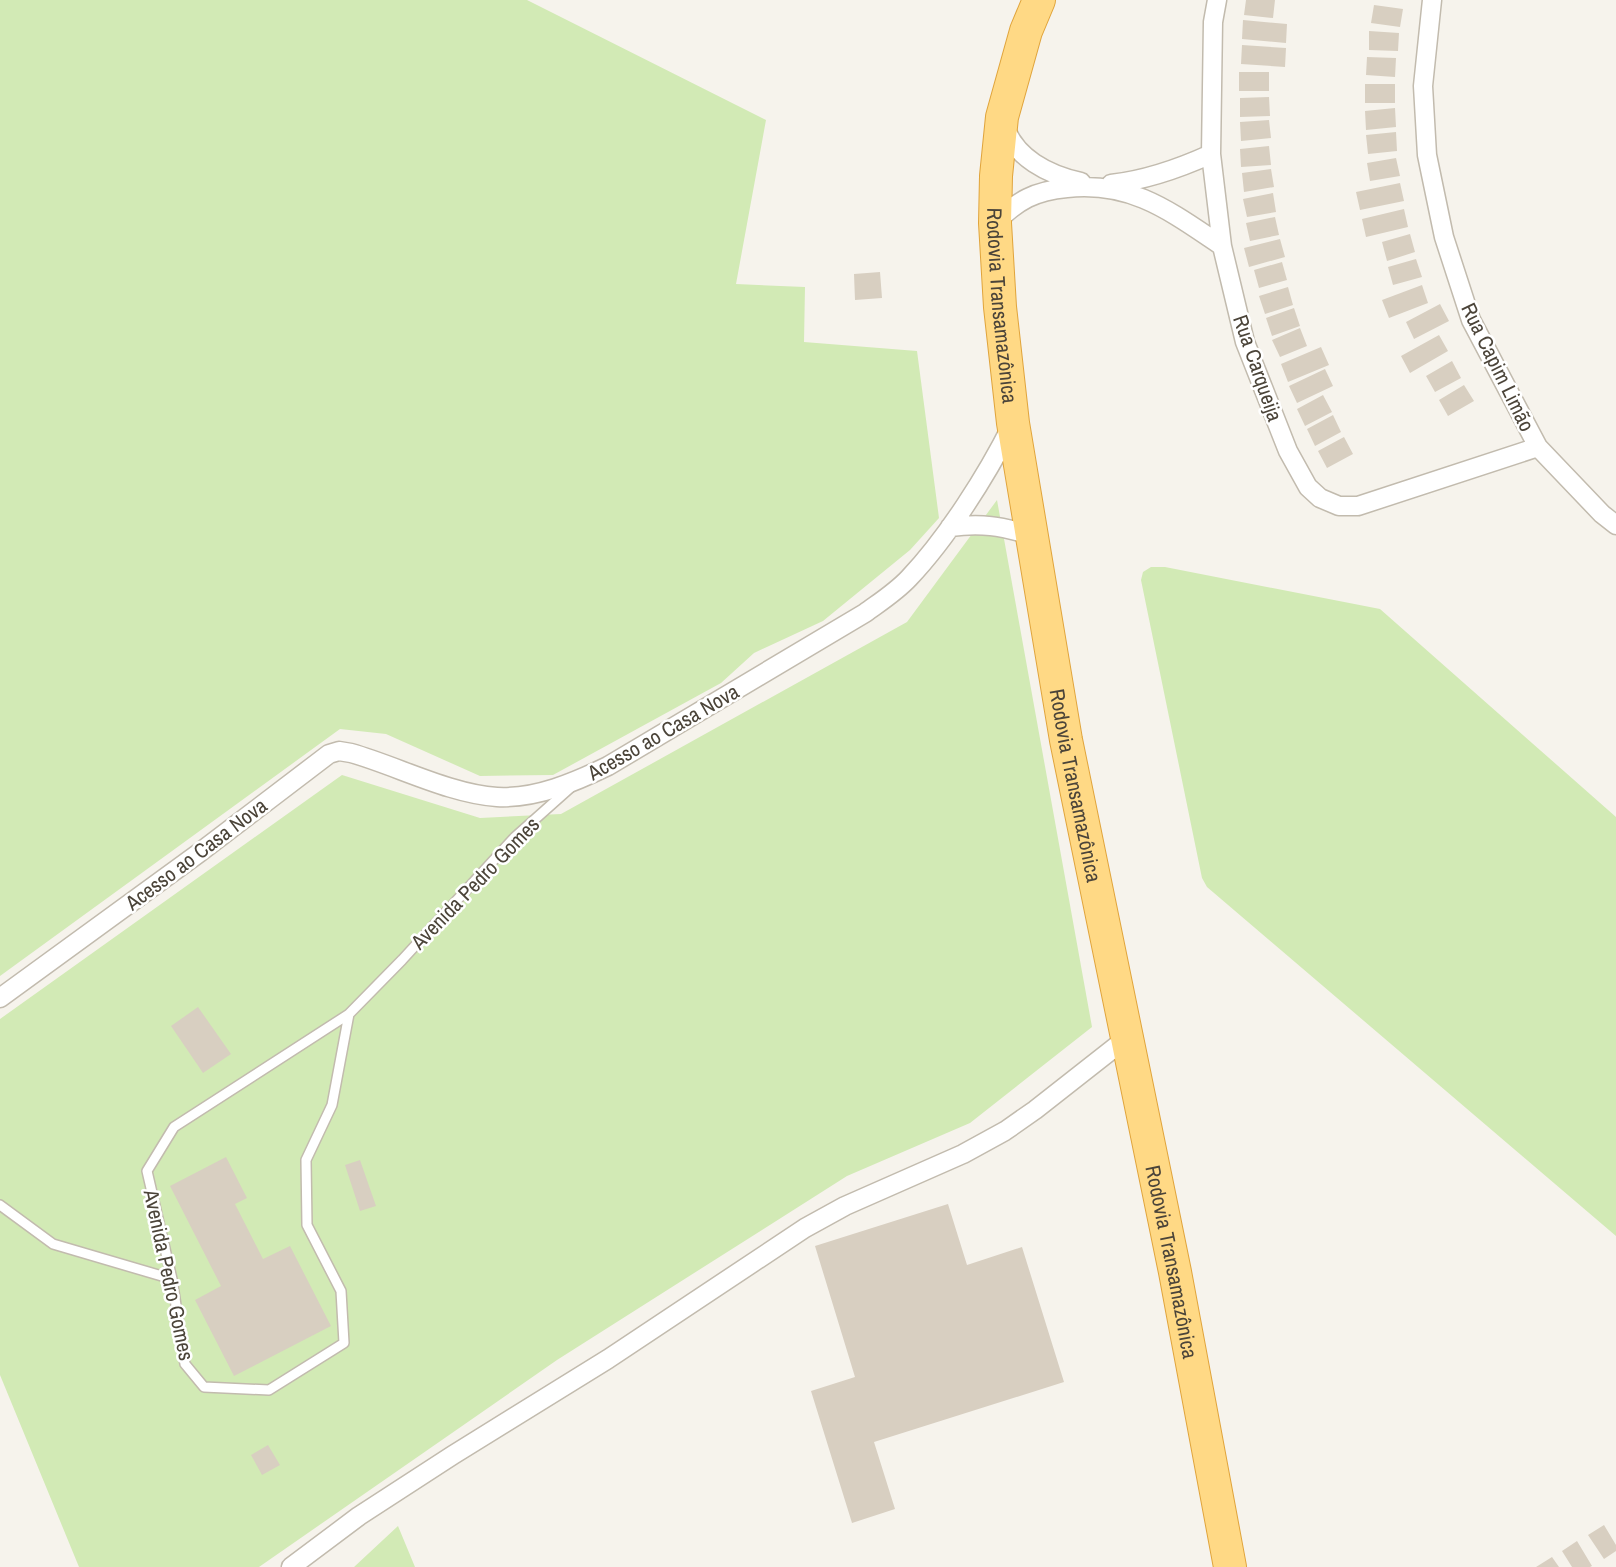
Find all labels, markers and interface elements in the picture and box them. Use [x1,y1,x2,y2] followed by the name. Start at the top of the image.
[980,207,1025,405] street label: Rodovia Transamazônica
[1454,298,1542,436] street label: Rua Capim Limão
[1226,311,1290,426] street label: Rua Carqueija
[581,677,744,788] street label: Acesso ao Casa Nova
[1043,687,1109,885] street label: Rodovia Transamazônica
[118,791,273,917] street label: Acesso ao Casa Nova
[403,810,546,956] street label: Avenida Pedro Gomes
[1139,1163,1205,1361] street label: Rodovia Transamazônica
[137,1186,201,1363] street label: Avenida Pedro Gomes

